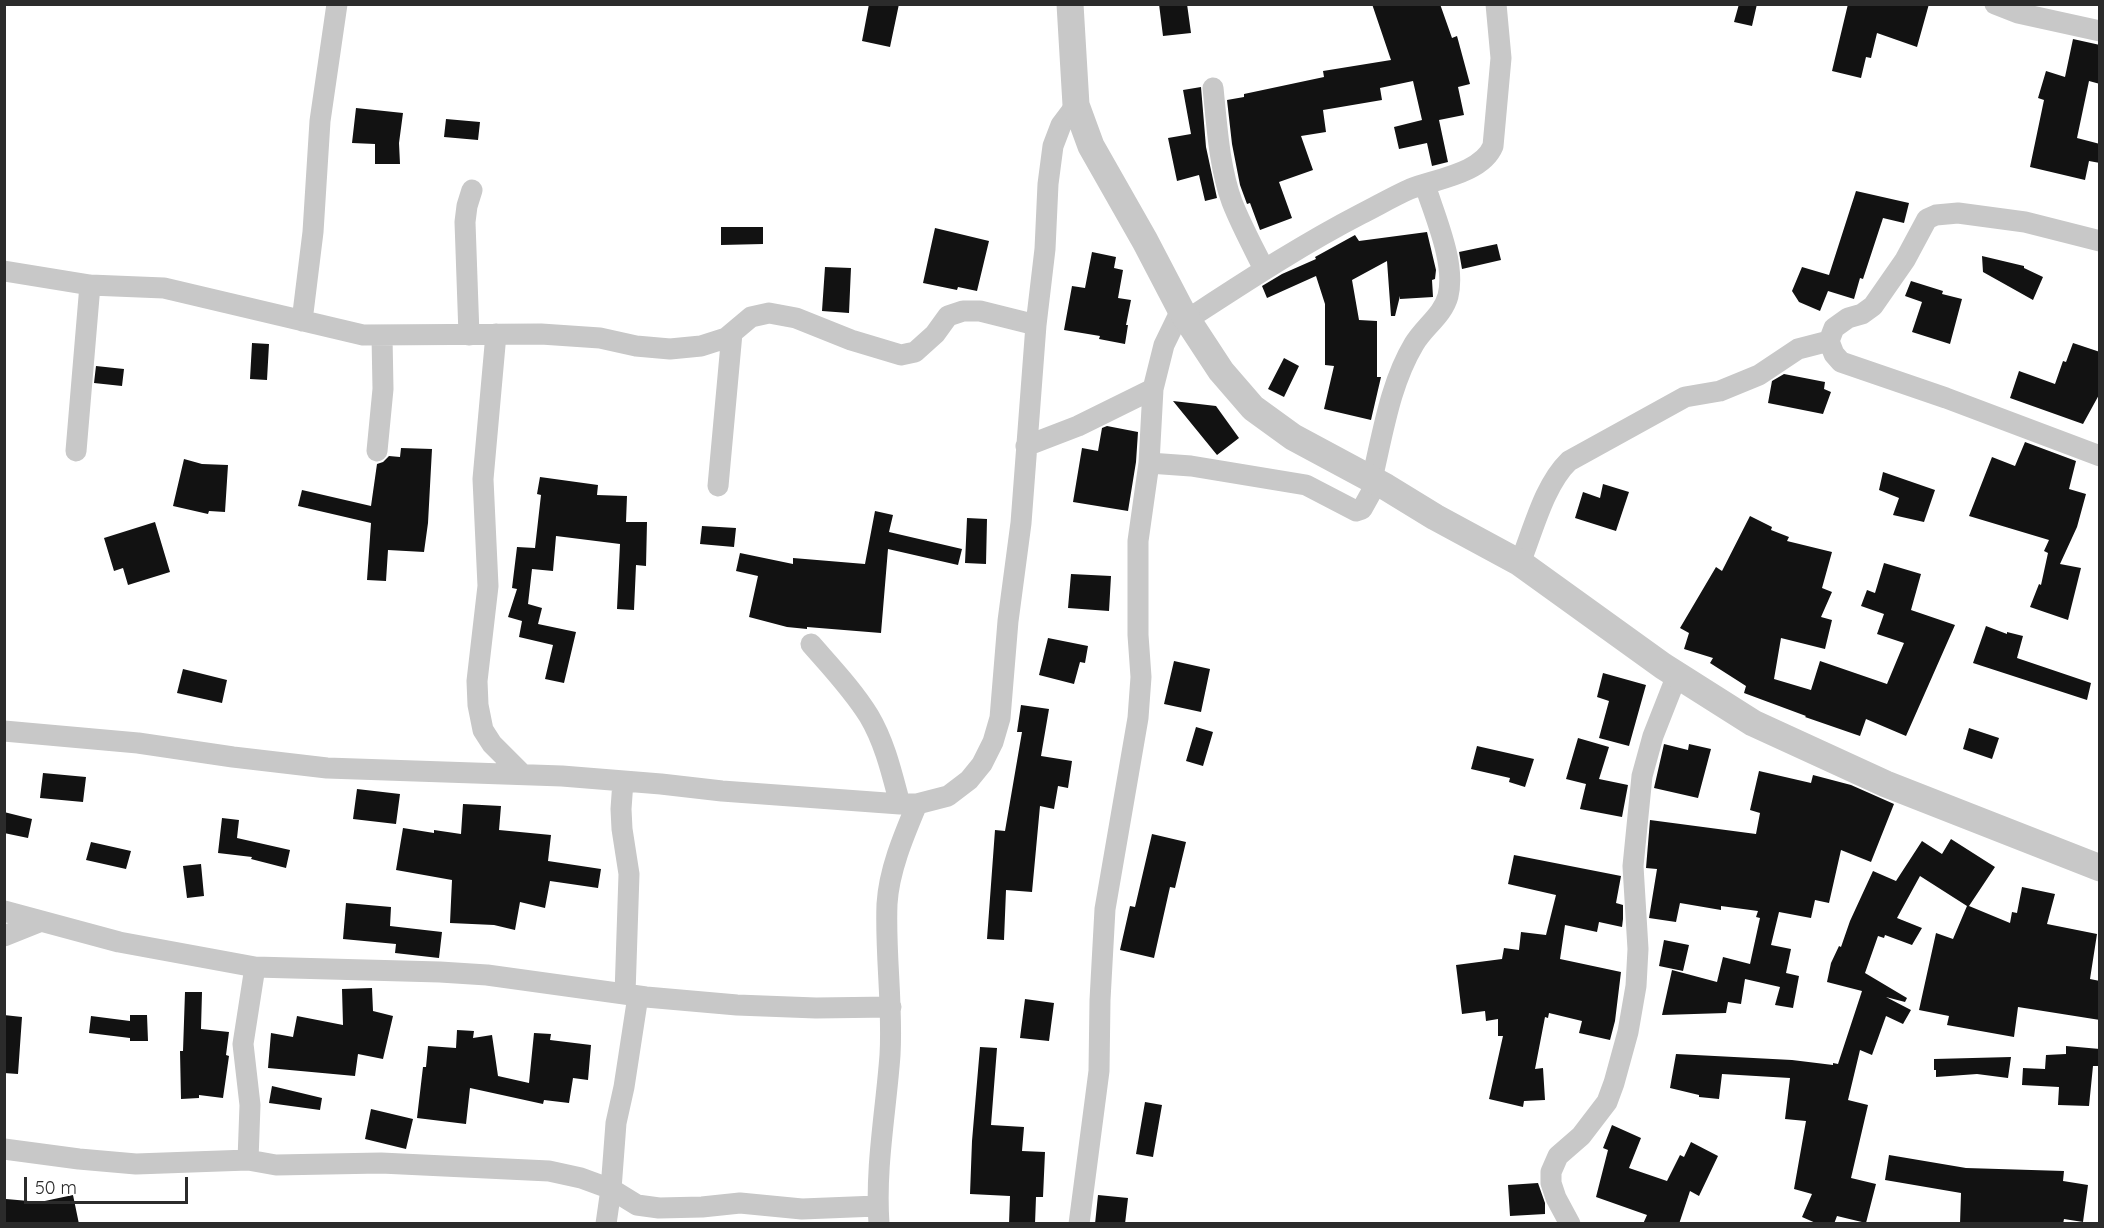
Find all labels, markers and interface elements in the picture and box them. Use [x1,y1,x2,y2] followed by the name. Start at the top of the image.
[27,1165,190,1203] scale bar
[35,1176,77,1199] text: 50 m

